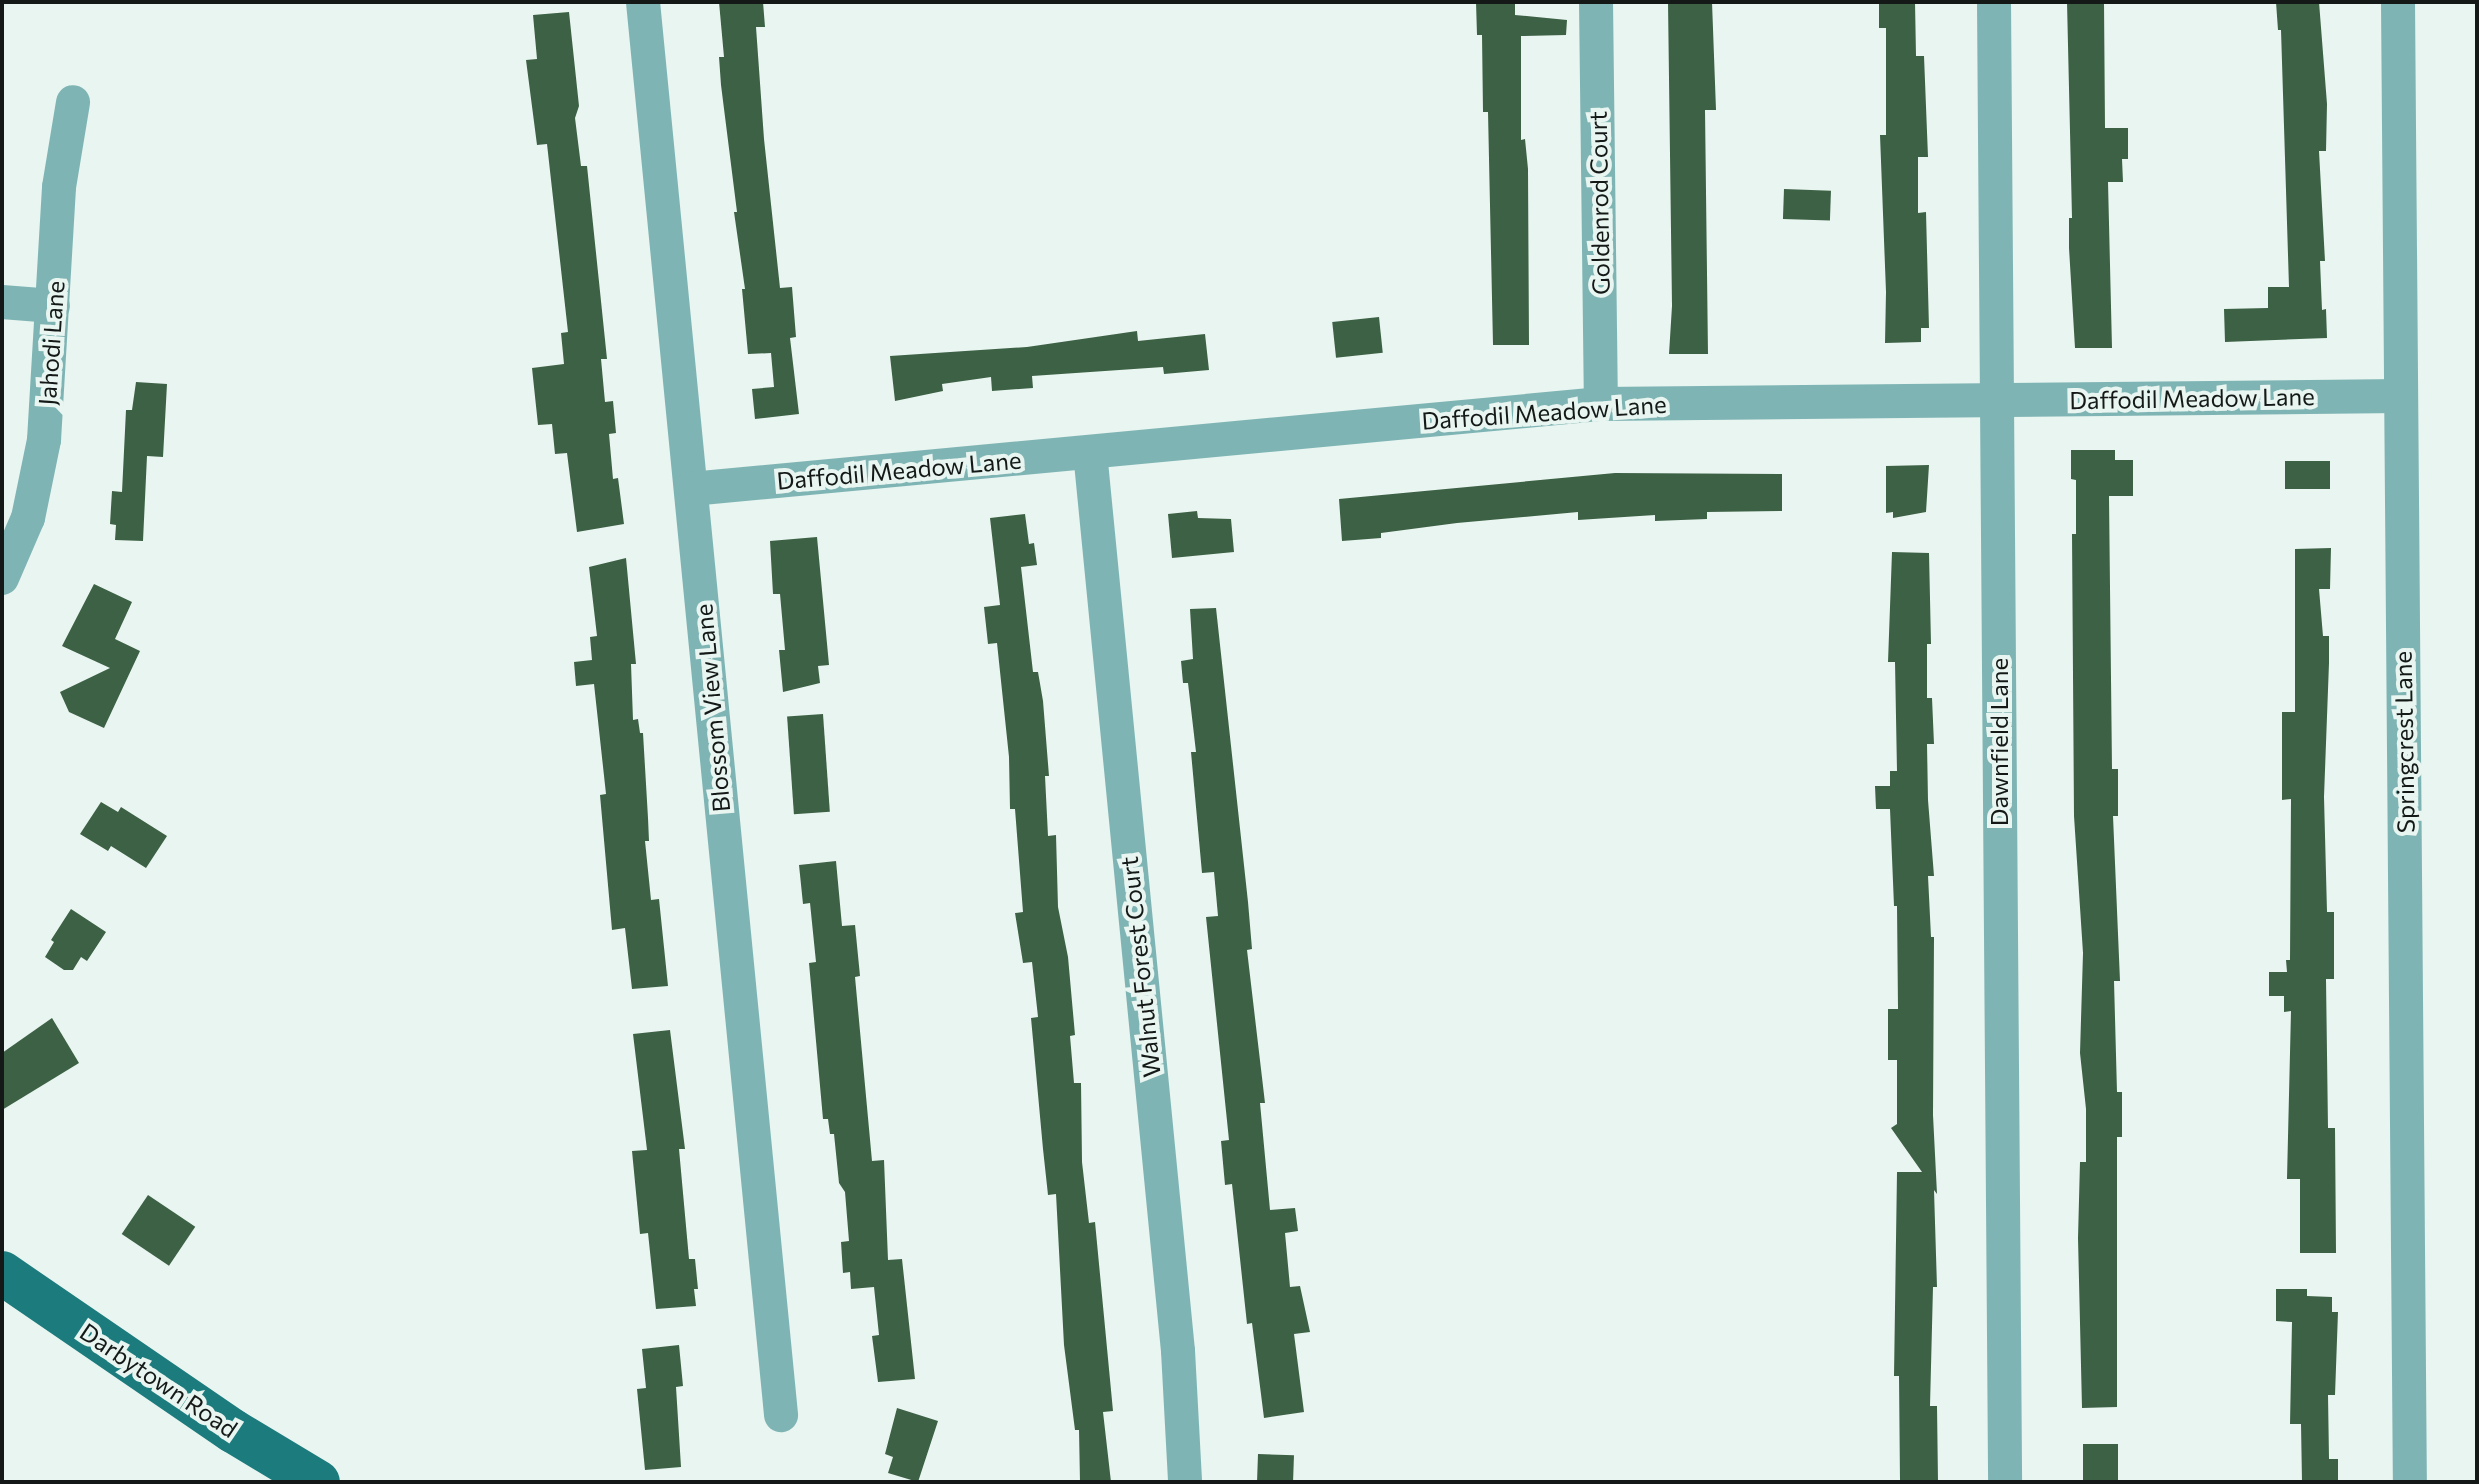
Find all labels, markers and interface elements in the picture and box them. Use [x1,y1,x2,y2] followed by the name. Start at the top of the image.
[1583,111,1615,295] street label: Goldenrod Court
[32,280,70,406] street label: Jahodi Lane
[2069,381,2315,415] street label: Daffodil Meadow Lane
[1421,389,1667,435] street label: Daffodil Meadow Lane
[775,445,1023,495] street label: Daffodil Meadow Lane
[689,603,735,813] street label: Blossom View Lane
[2388,651,2420,833] street label: Springcrest Lane
[1985,658,2013,826] street label: Dawnfield Lane
[1114,855,1166,1079] street label: Walnut Forest Court
[75,1317,243,1443] street label: Darbytown Road

